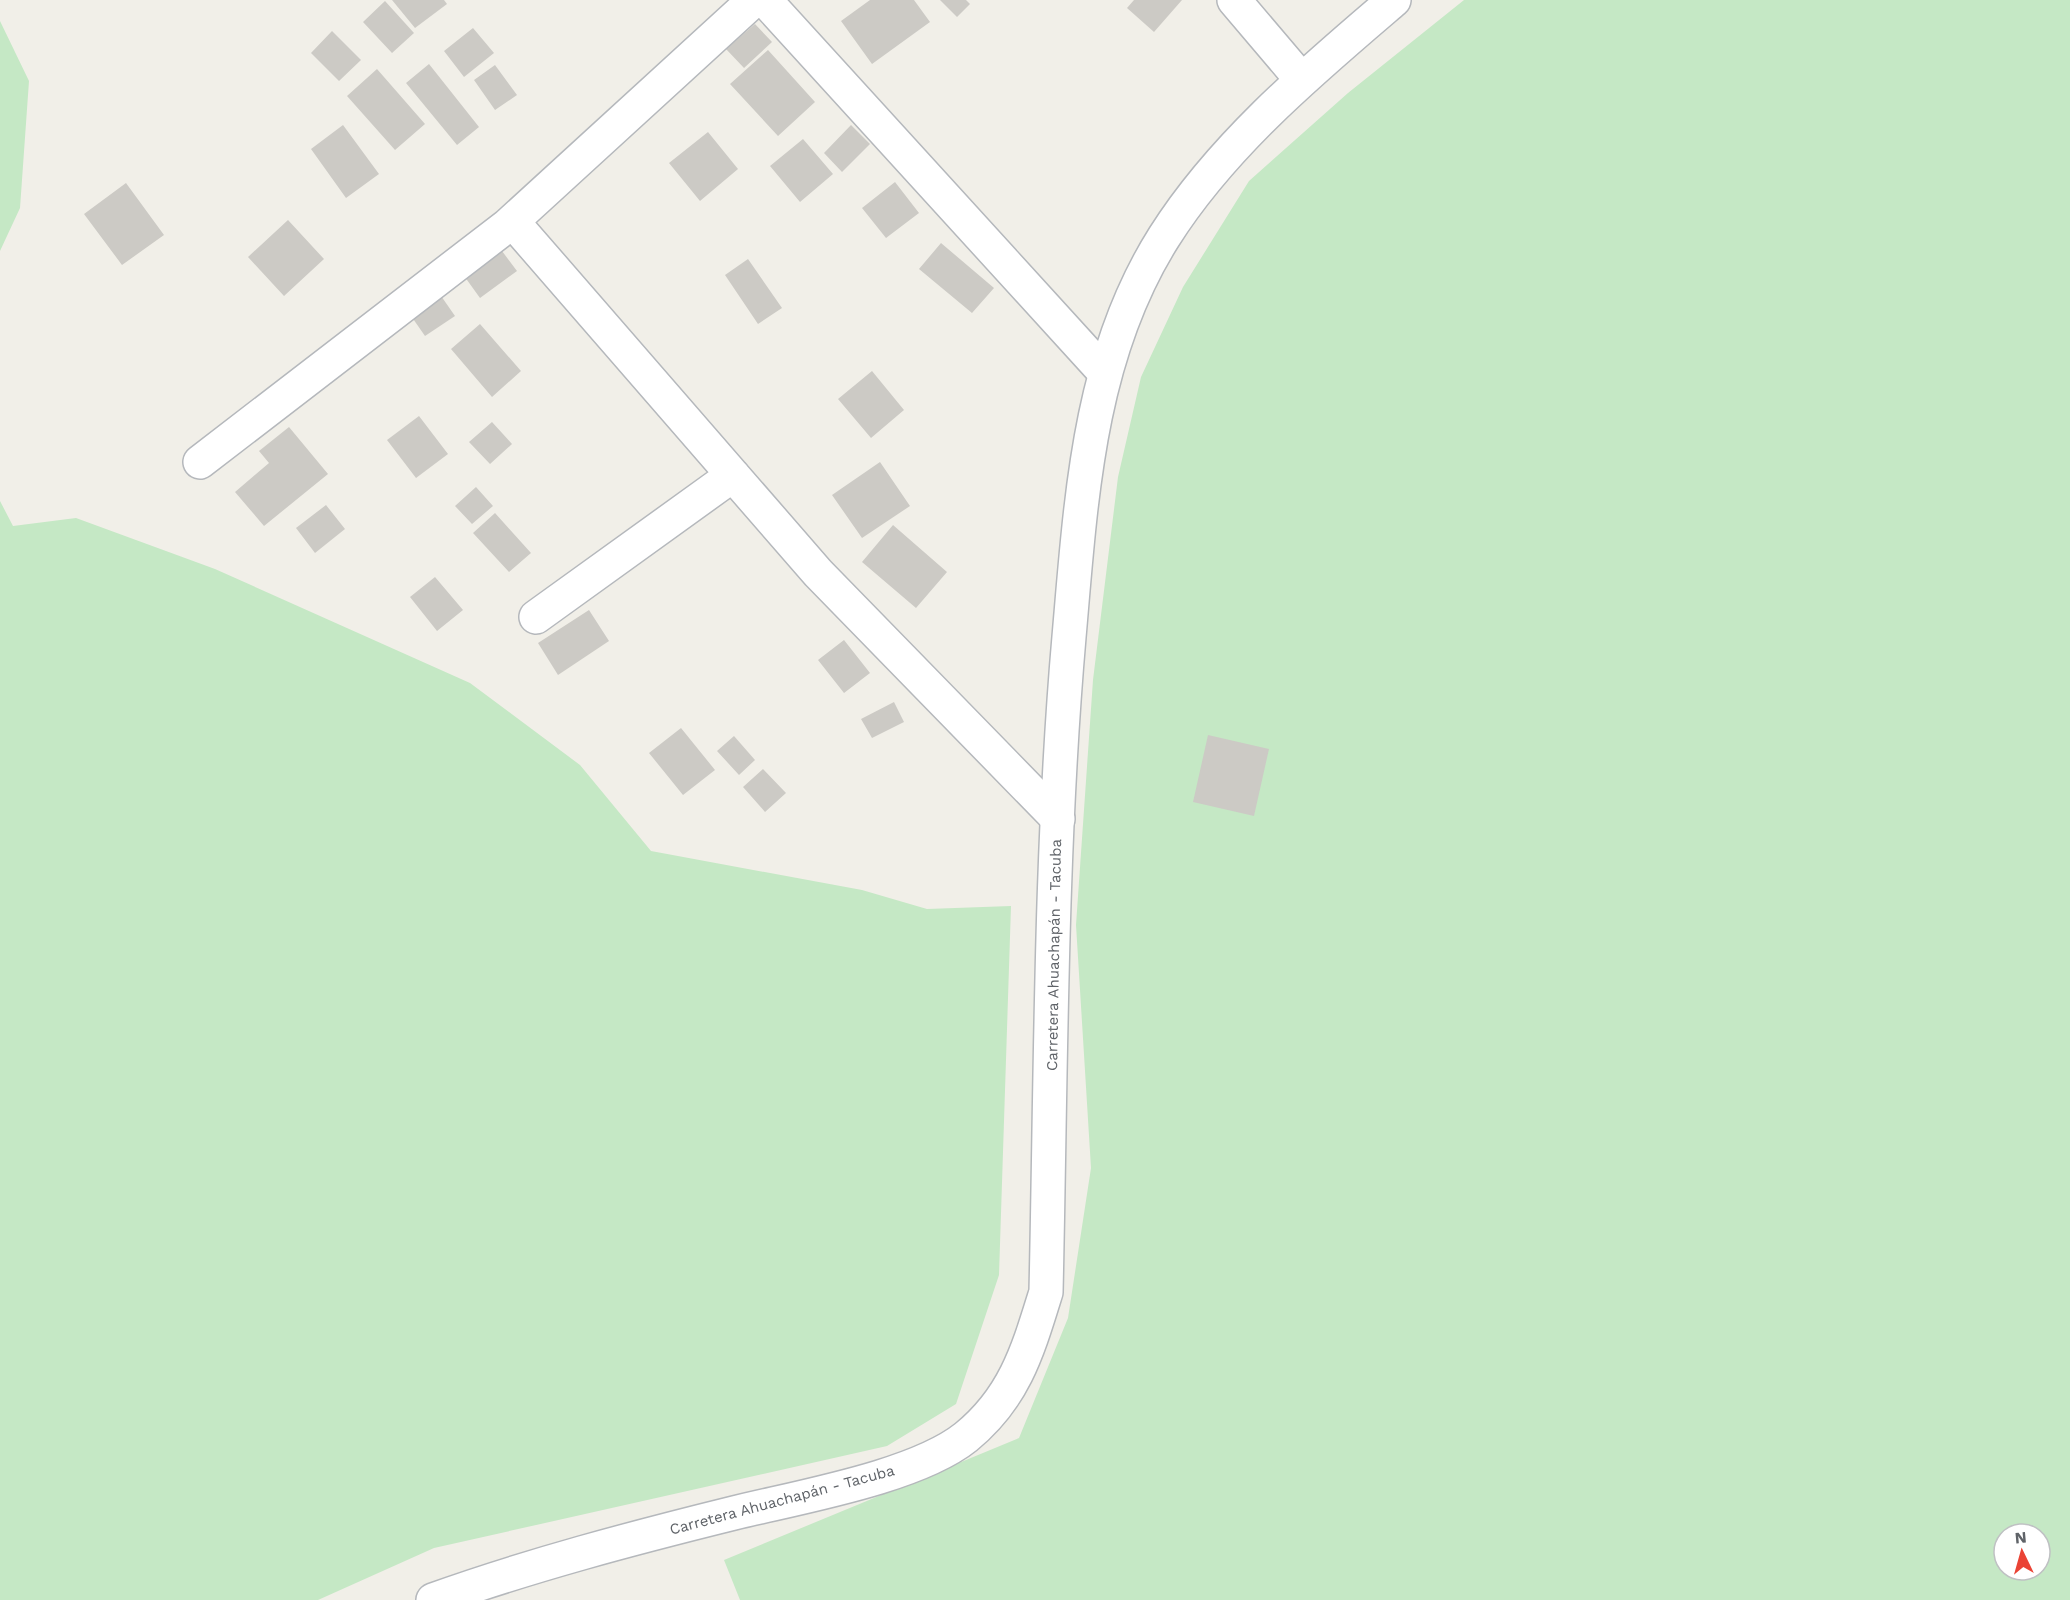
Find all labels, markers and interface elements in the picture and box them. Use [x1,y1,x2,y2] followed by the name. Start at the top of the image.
[1043,838,1065,1071] street label: Carretera Ahuachapán - Tacuba
[668,1461,897,1539] street label: Carretera Ahuachapán - Tacuba
[1992,1522,2052,1582] north arrow
[2014,1528,2027,1548] text: N

